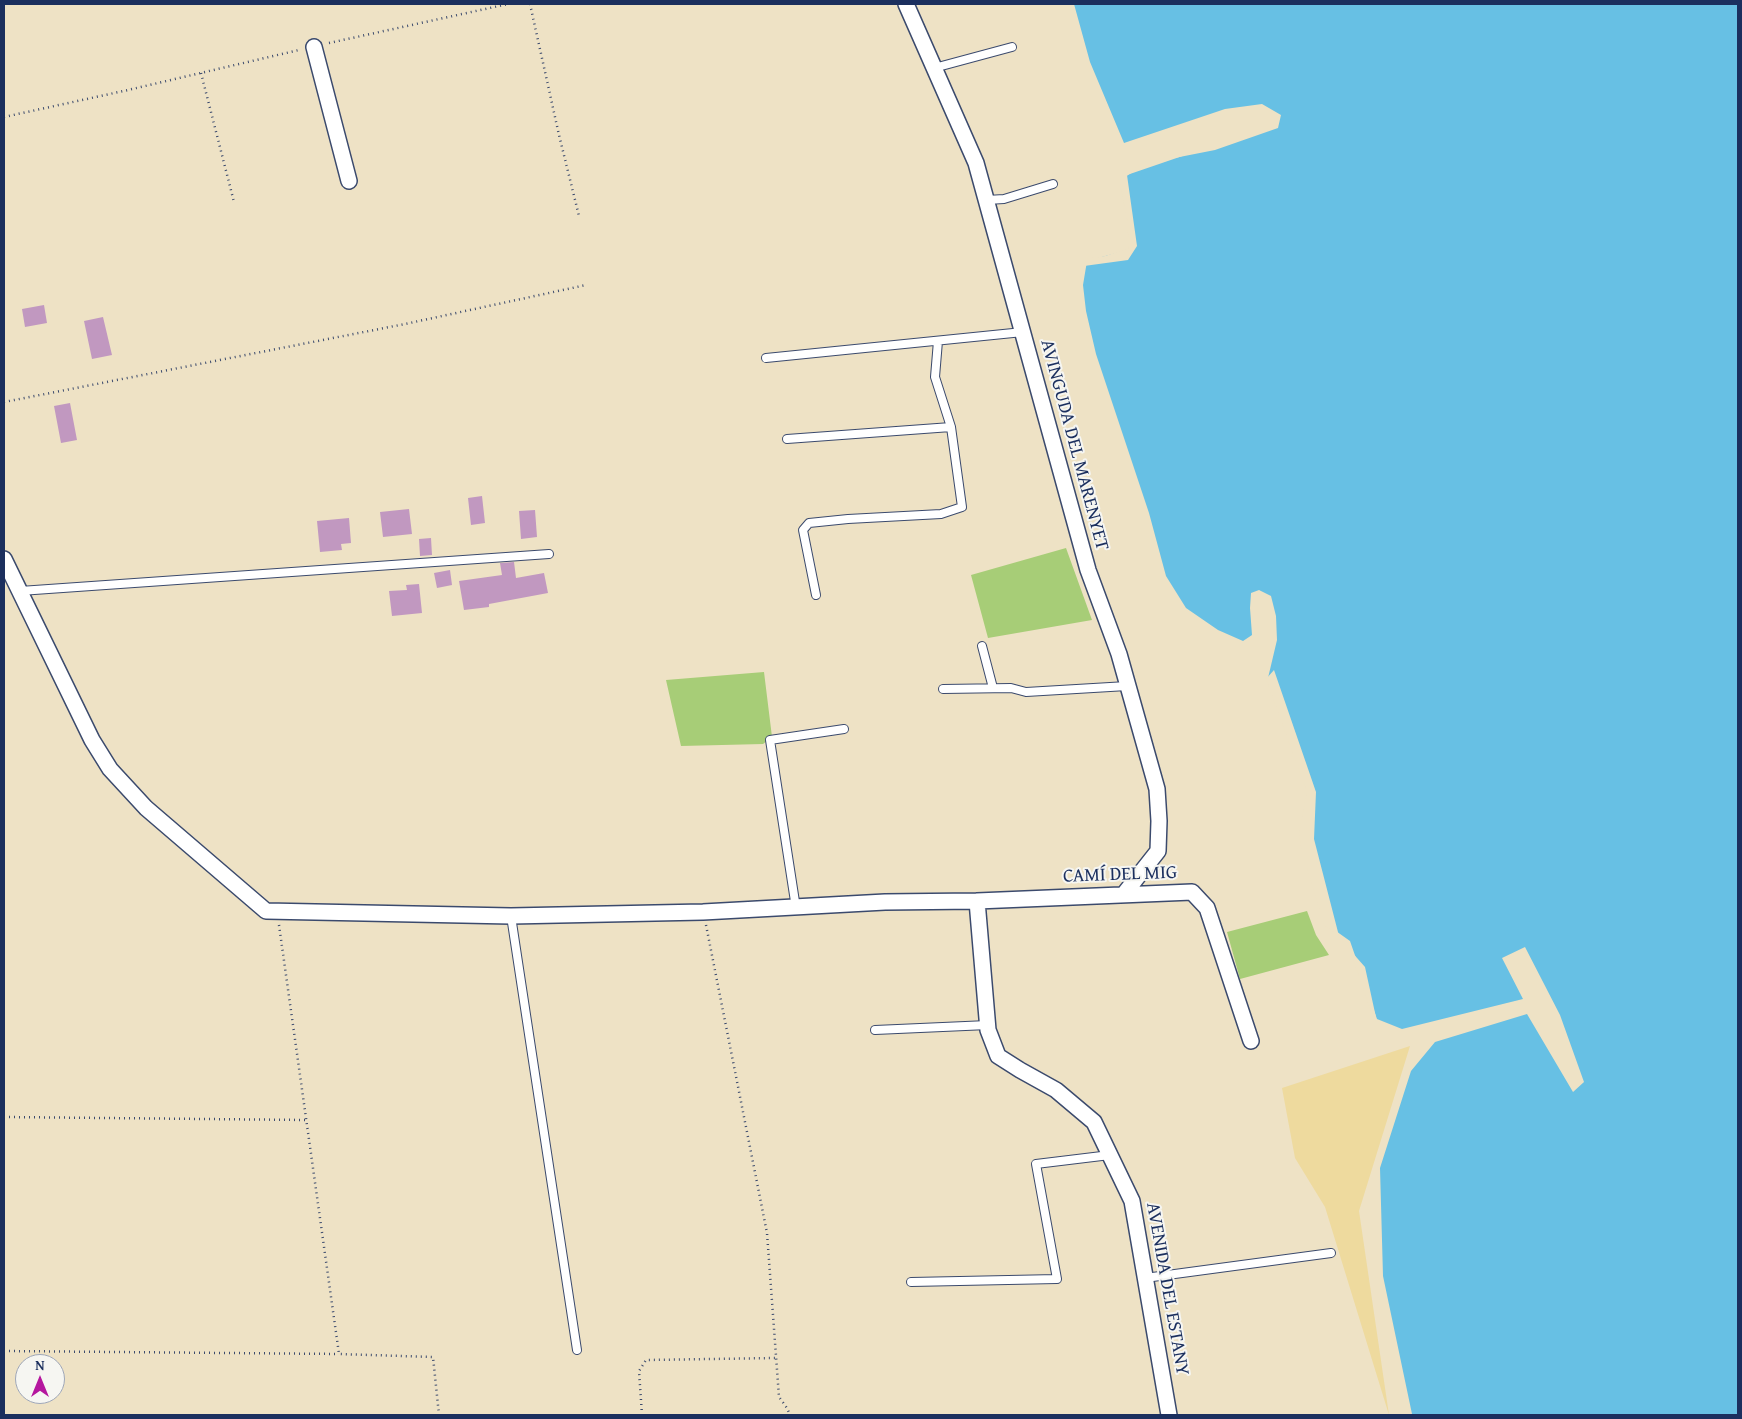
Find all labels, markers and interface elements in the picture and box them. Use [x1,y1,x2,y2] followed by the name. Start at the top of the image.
[1035,337,1113,553] street label: AVINGUDA DEL MARENYET
[1063,862,1177,888] street label: CAMÍ DEL MIG
[1141,1201,1193,1377] street label: AVENIDA DEL ESTANY
[15,1354,65,1404] north arrow
[35,1355,45,1375] text: N

